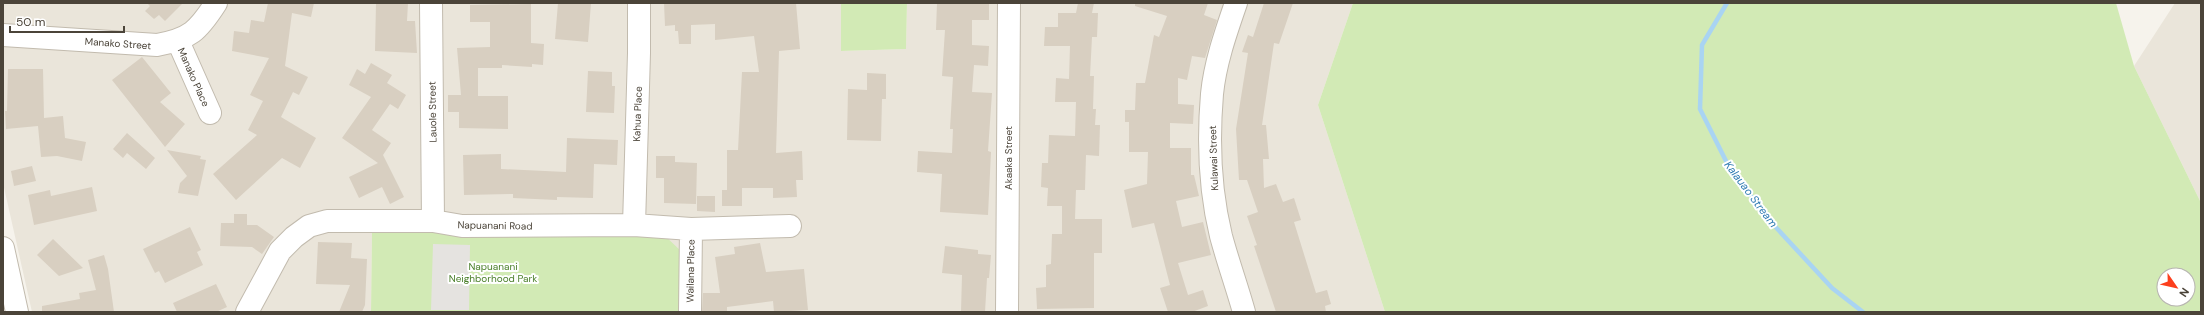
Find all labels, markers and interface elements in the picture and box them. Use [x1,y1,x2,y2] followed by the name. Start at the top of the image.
[10,8,124,34] scale bar
[16,14,45,30] text: 50 m
[84,35,152,52] street label: Manako Street
[175,46,212,109] street label: Manako Place
[425,81,440,143] street label: Lauole Street
[630,86,645,142] street label: Kahua Place
[1206,125,1221,191] street label: Kulawai Street
[1002,126,1015,190] street label: Akaaka Street
[1721,158,1781,230] water label: Kalauao Stream
[457,218,533,233] street label: Napuanani Road
[683,239,698,303] street label: Wailana Place
[449,260,537,285] park label: Napuanani Neighborhood Park
[2156,267,2196,307] north arrow
[2176,285,2192,300] text: N

